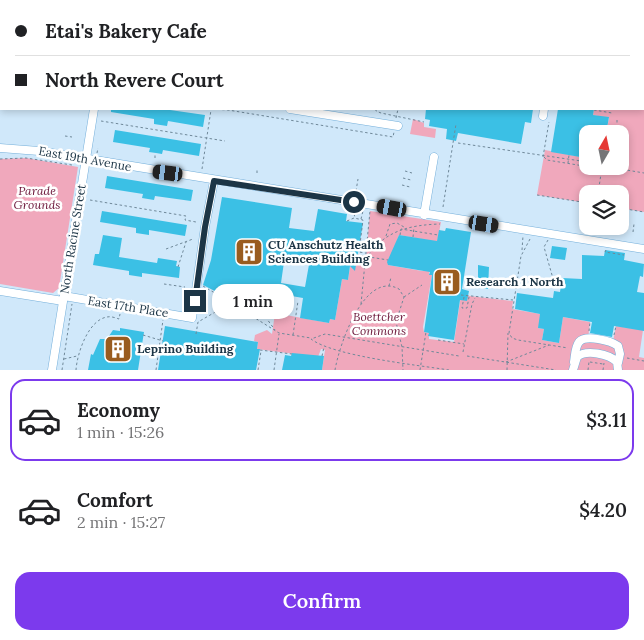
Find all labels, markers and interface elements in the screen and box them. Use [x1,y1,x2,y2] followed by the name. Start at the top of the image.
[45,19,207,43] text: Etai's Bakery Cafe
[45,68,224,92] text: North Revere Court
[579,125,629,175] north arrow
[579,125,629,235] map controls
[37,143,133,174] street label: East 19th Avenue
[152,164,183,182] car
[14,183,60,212] park label: Parade Grounds
[56,183,89,295] street label: North Racine Street
[579,185,629,235] button: layers
[343,191,365,213] route start
[375,198,408,218] car
[468,214,499,234] car
[234,237,264,267] building icon: CU Anschutz Health Sciences Building
[268,237,384,266] place label: CU Anschutz Health Sciences Building
[432,267,462,297] building icon: Research 1 North
[466,274,564,289] place label: Research 1 North
[212,284,295,318] callout: 1 min
[184,290,206,312] route end
[233,291,273,311] text: 1 min
[87,293,170,320] street label: East 17th Place
[352,309,406,338] park label: Boettcher Commons
[103,334,133,364] building icon: Leprino Building
[137,341,235,356] place label: Leprino Building
[17,398,62,443] icon: car
[77,398,160,422] text: Economy
[586,408,627,432] text: $3.11
[77,422,164,442] text: 1 min · 15:26
[17,488,62,533] icon: car
[77,488,153,512] text: Comfort
[579,498,627,522] text: $4.20
[77,512,165,532] text: 2 min · 15:27
[15,572,629,630] button: Confirm

